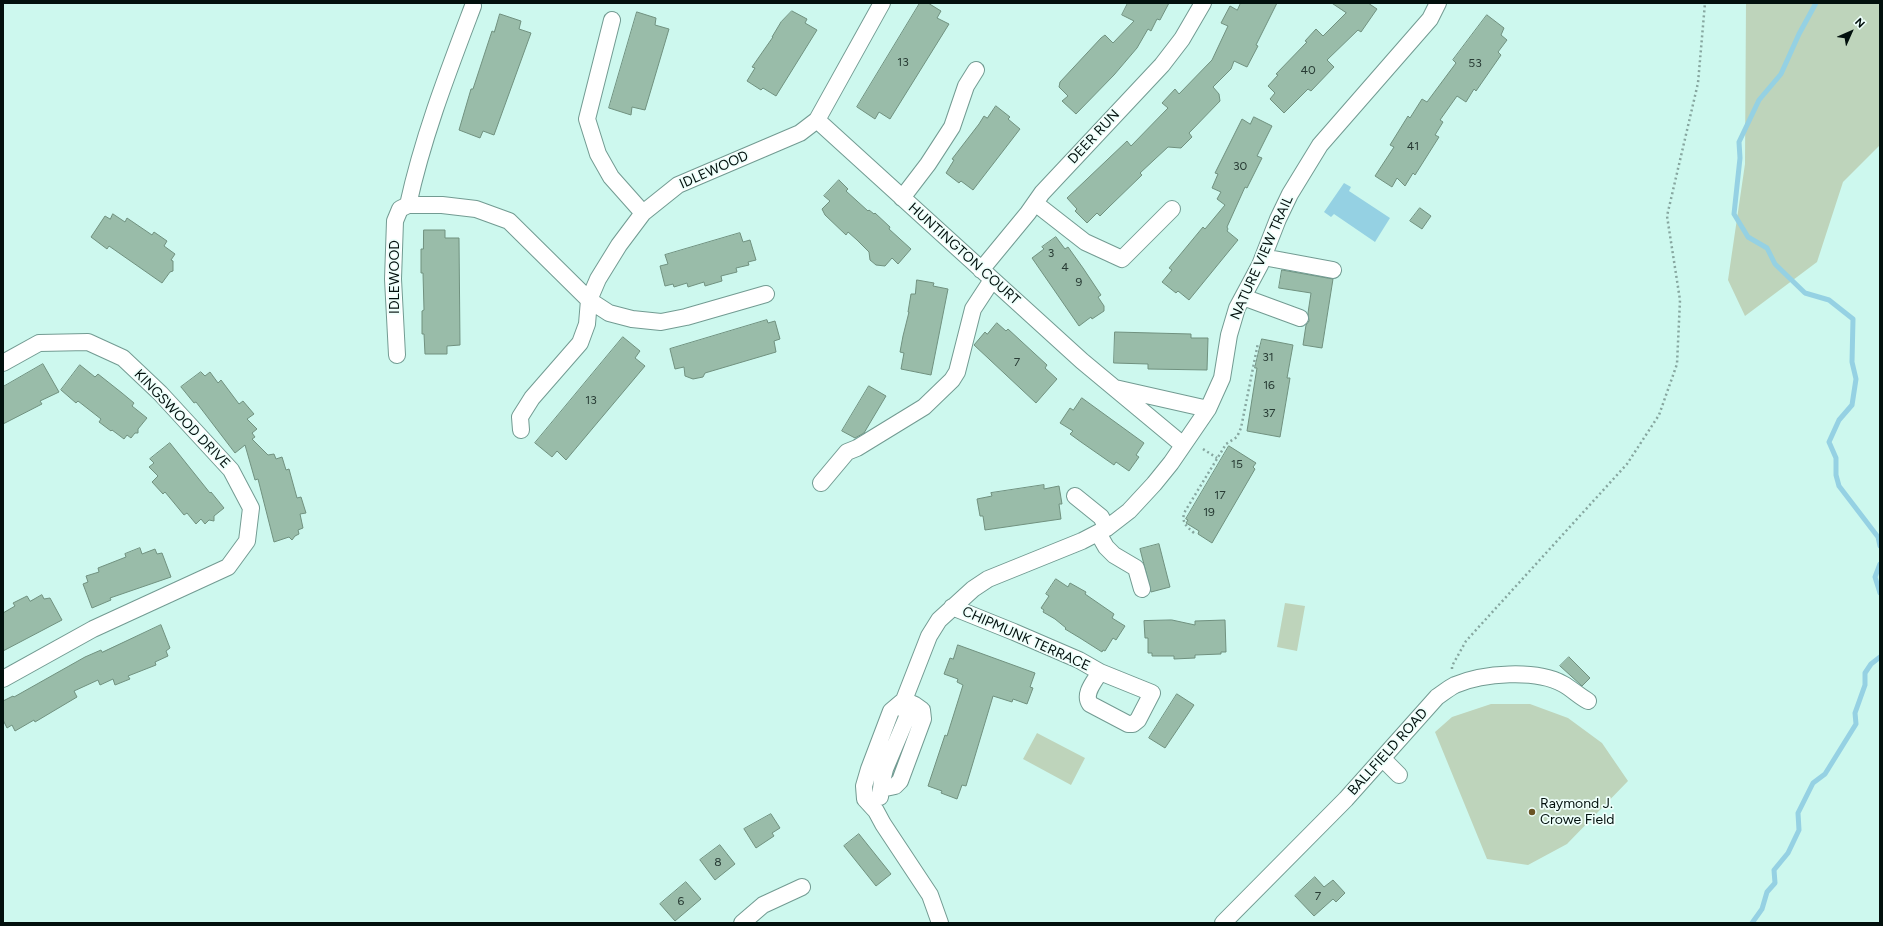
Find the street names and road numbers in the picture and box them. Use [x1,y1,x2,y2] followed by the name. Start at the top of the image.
[1065,106,1123,168] street label: DEER RUN
[677,147,751,193] street label: IDLEWOOD
[1227,193,1297,323] street label: NATURE VIEW TRAIL
[905,199,1023,309] street label: HUNTINGTON COURT
[387,240,403,314] street label: IDLEWOOD
[131,366,233,472] street label: KINGSWOOD DRIVE
[959,603,1093,675] street label: CHIPMUNK TERRACE
[1344,705,1432,799] street label: BALLFIELD ROAD

